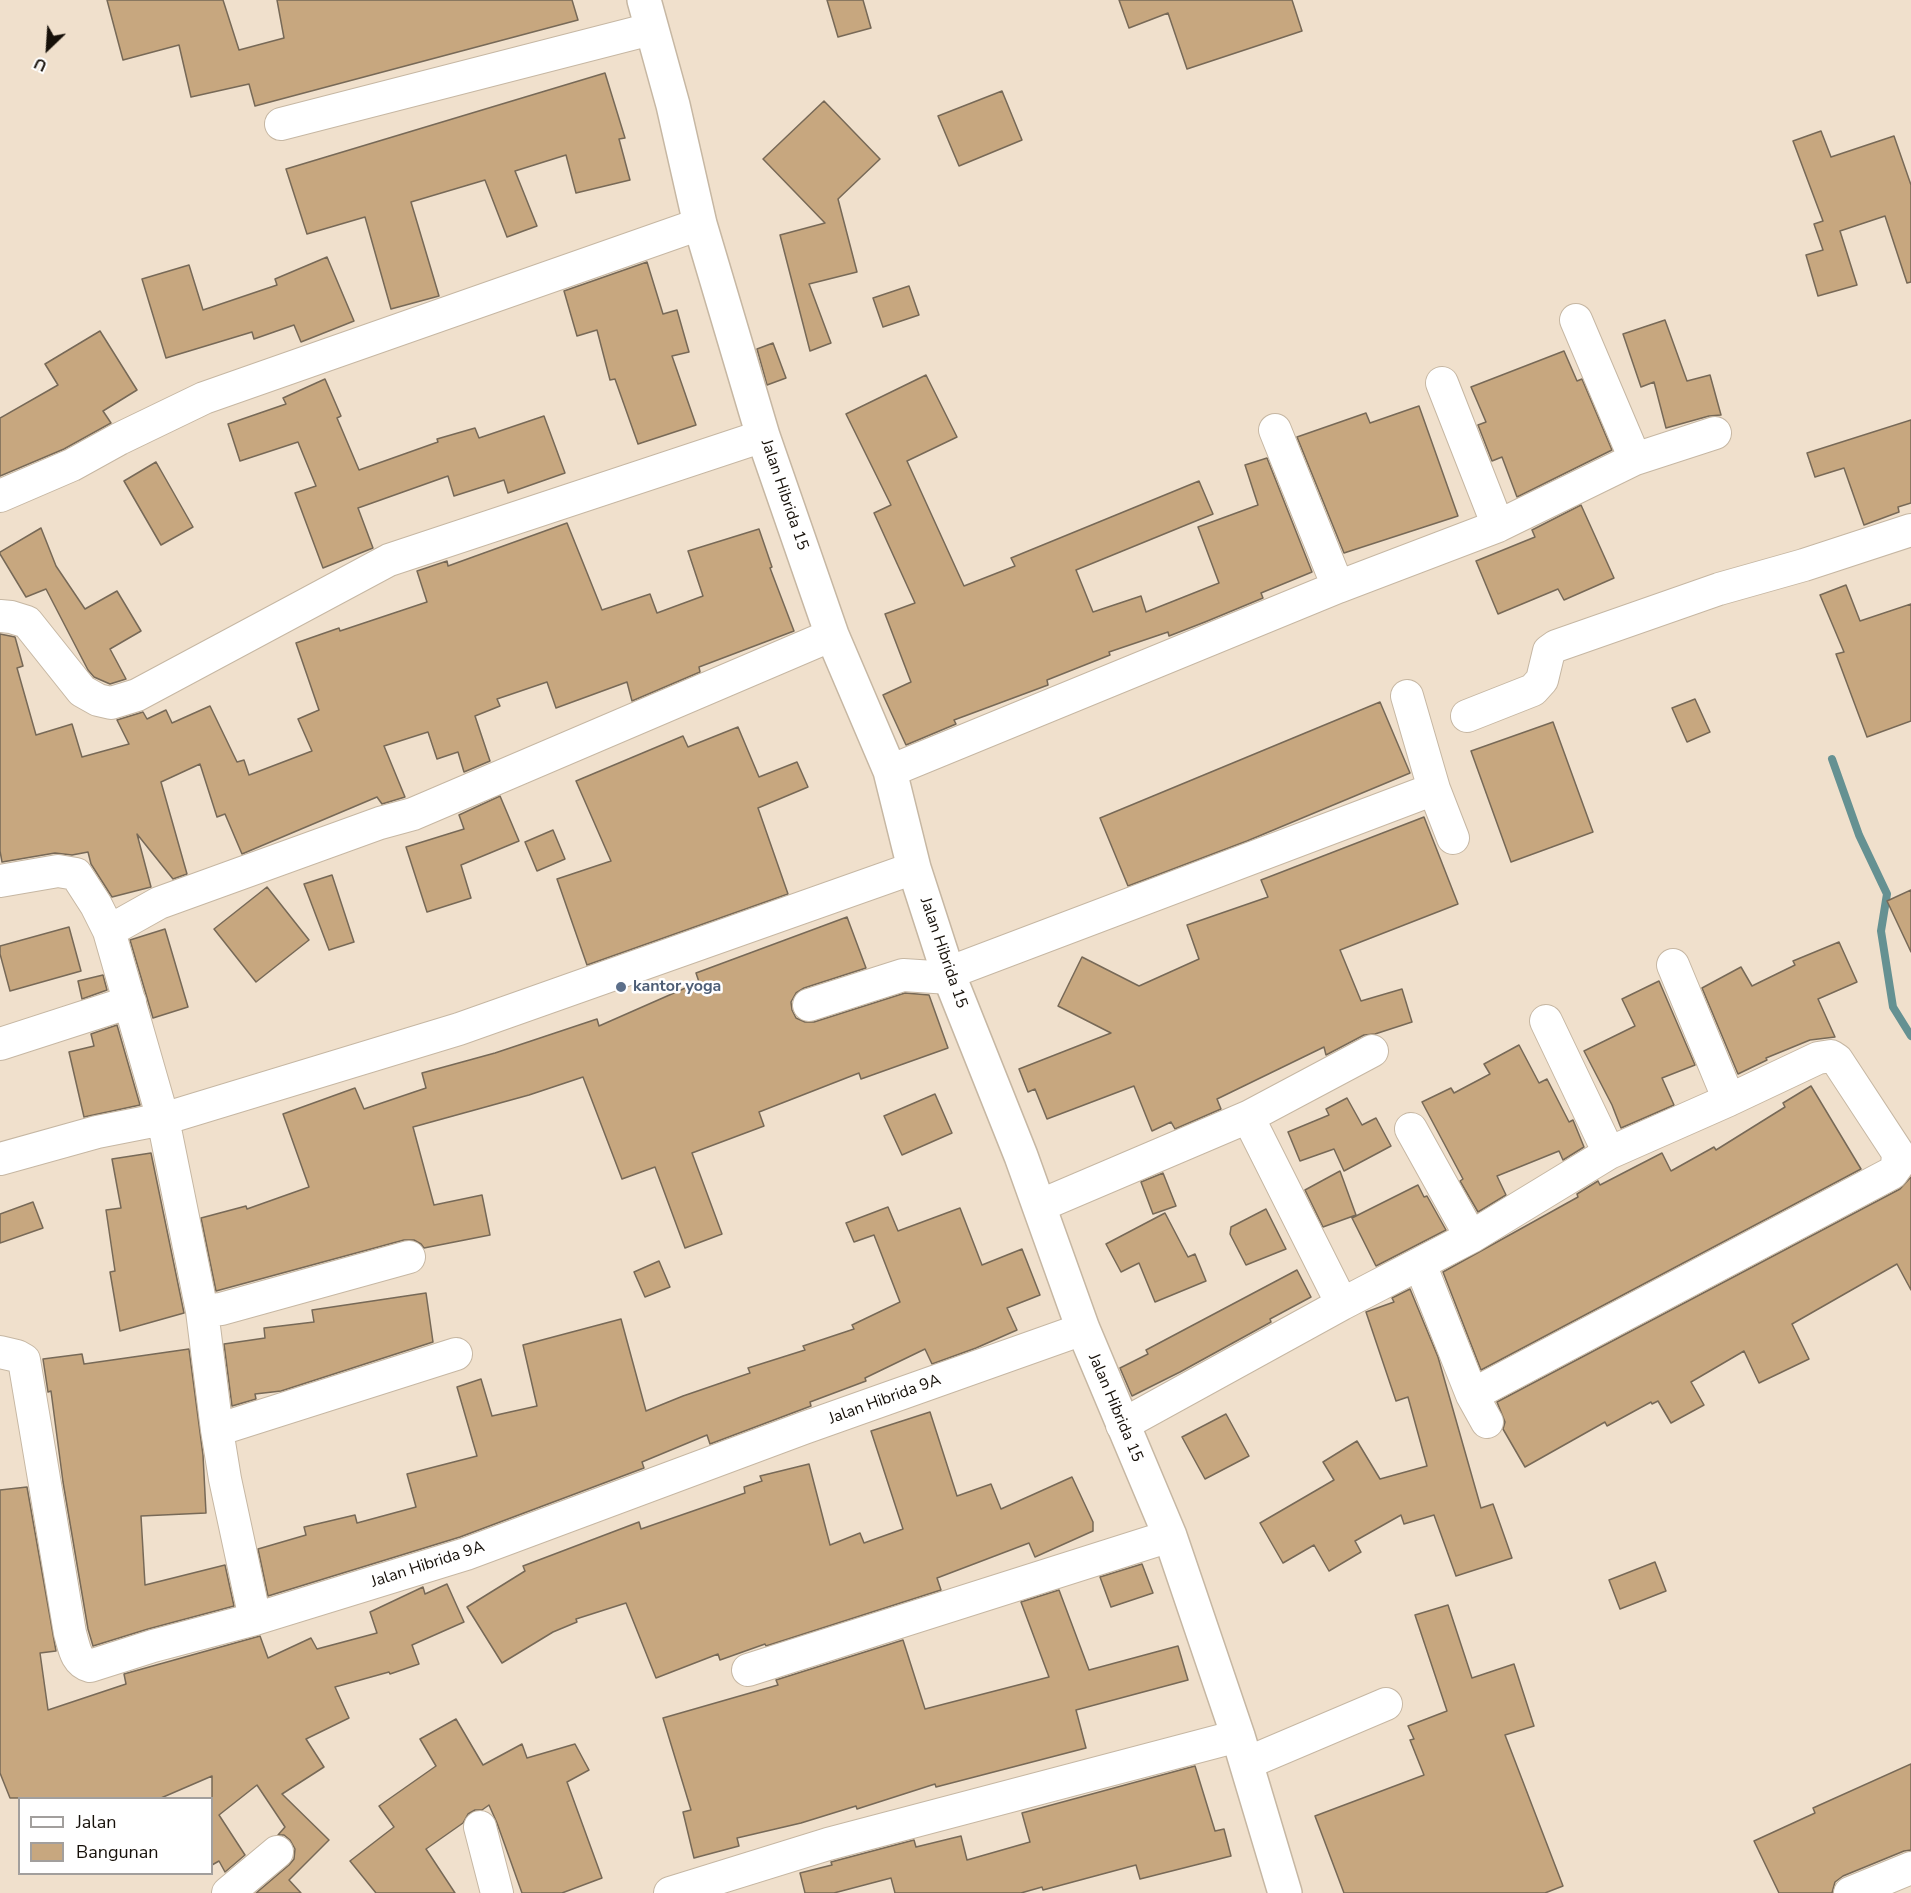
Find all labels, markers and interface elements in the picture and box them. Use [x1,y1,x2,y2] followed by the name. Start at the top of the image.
[18,18,78,78] north arrow
[30,52,50,77] text: U
[756,437,812,553] street label: Jalan Hibrida 15
[915,895,971,1011] street label: Jalan Hibrida 15
[633,977,721,997] place label: kantor yoga
[614,980,628,994] marker: kantor yoga
[1084,1351,1146,1465] street label: Jalan Hibrida 15
[826,1371,944,1429] street label: Jalan Hibrida 9A
[369,1538,487,1592] street label: Jalan Hibrida 9A
[18,1797,213,1875] legend
[76,1810,116,1834] text: Jalan
[76,1840,159,1864] text: Bangunan

